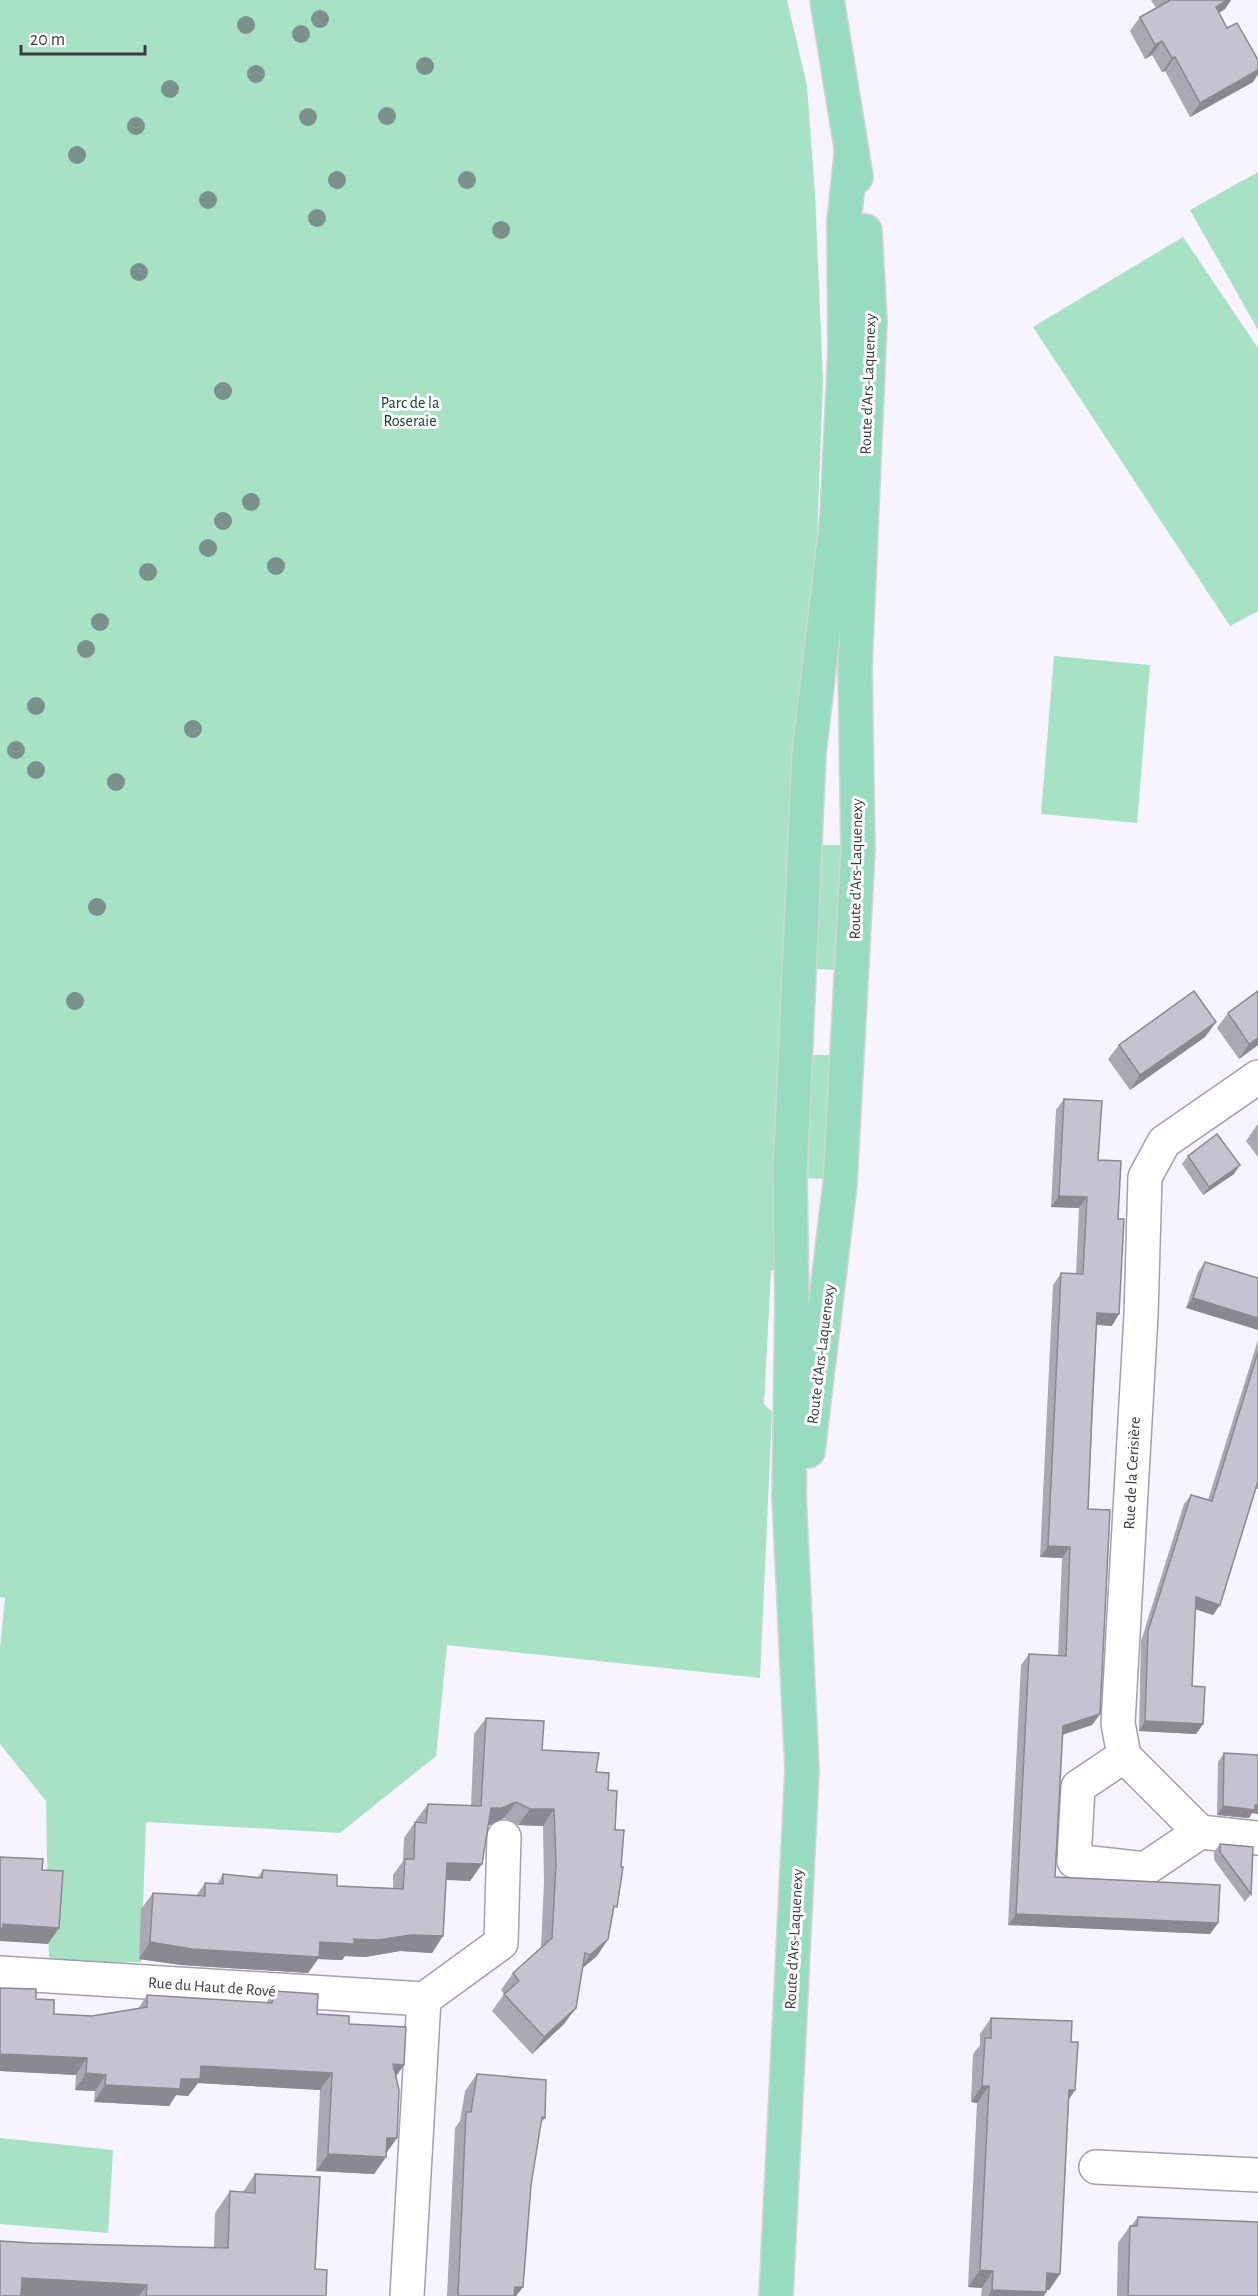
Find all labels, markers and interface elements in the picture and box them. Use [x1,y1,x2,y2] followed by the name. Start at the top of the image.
[21,18,146,56] scale bar
[30,31,65,49] text: 20 m
[858,313,879,455] street label: Route d'Ars-Laquenexy
[381,395,439,429] park label: Parc de la Roseraie
[847,798,866,940] street label: Route d'Ars-Laquenexy
[804,1283,839,1425] street label: Route d'Ars-Laquenexy
[1121,1416,1143,1530] street label: Rue de la Cerisière
[782,1868,807,2010] street label: Route d'Ars-Laquenexy
[148,1975,276,1999] street label: Rue du Haut de Rové

